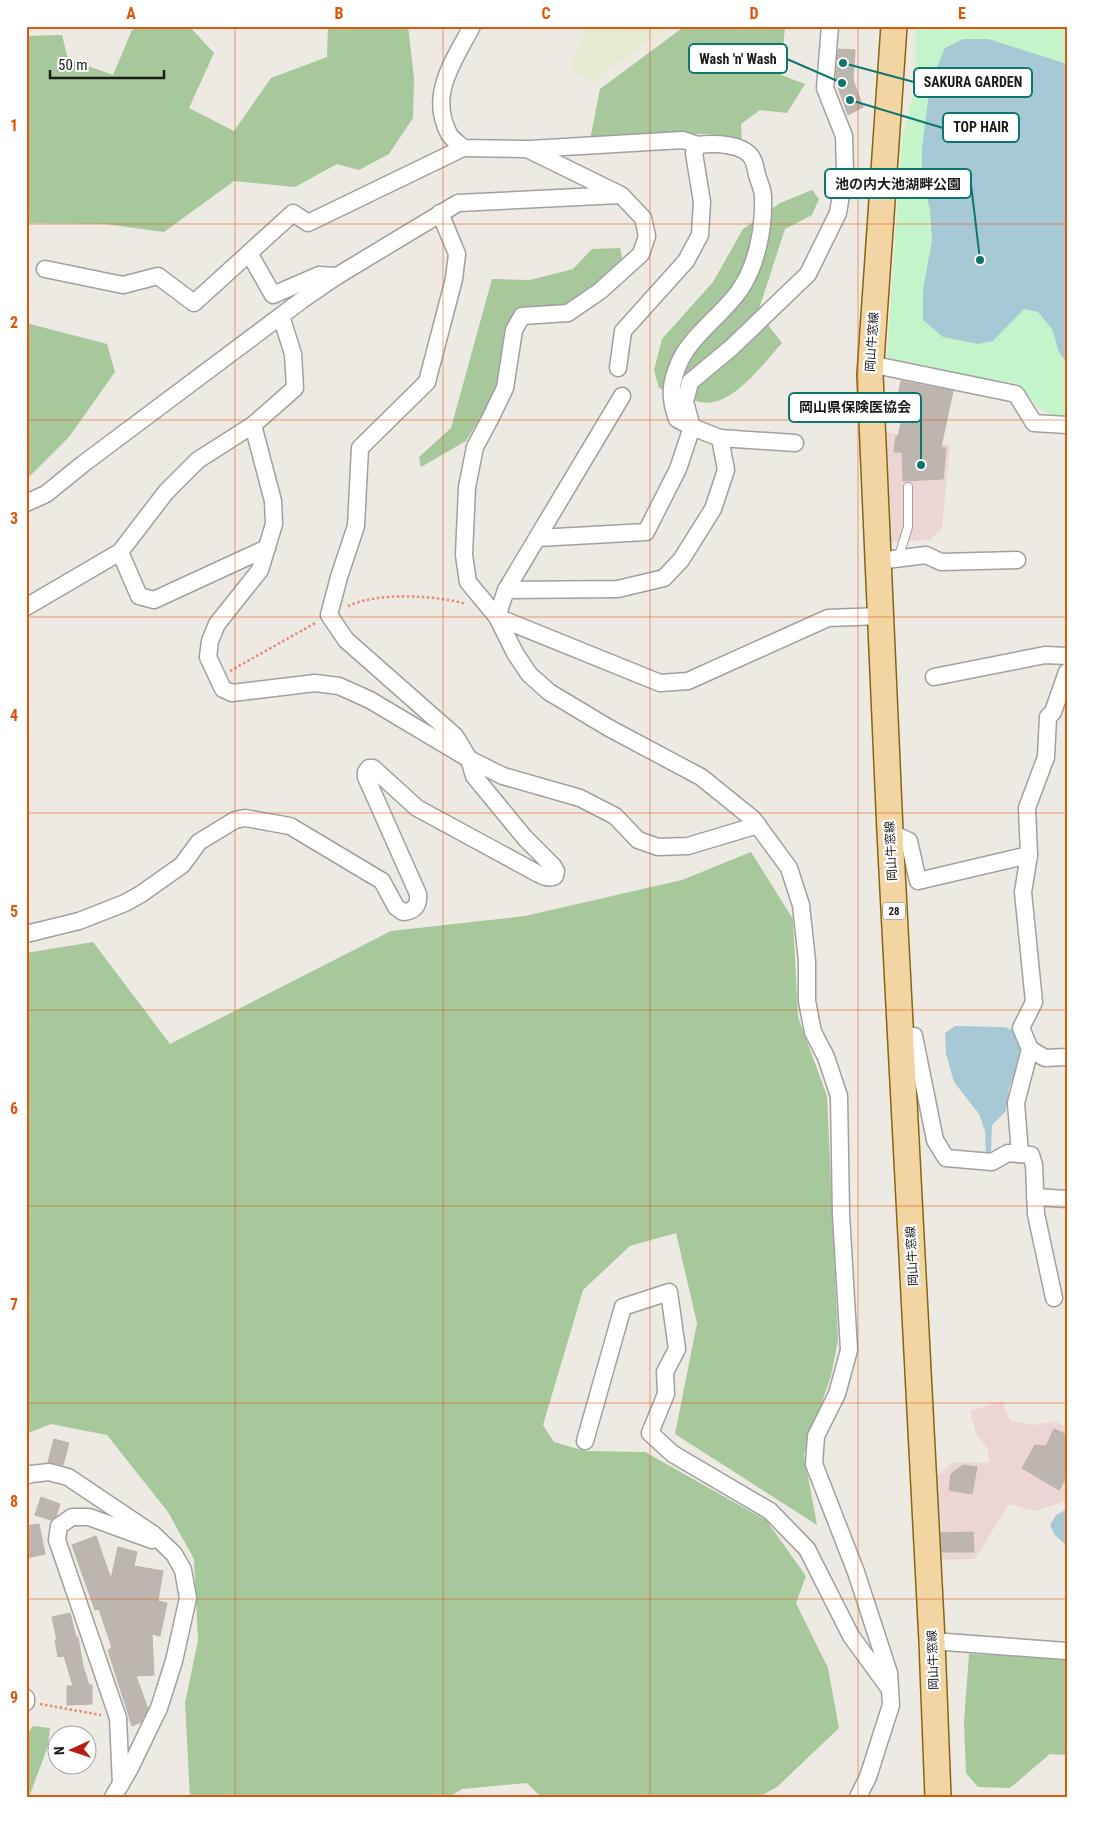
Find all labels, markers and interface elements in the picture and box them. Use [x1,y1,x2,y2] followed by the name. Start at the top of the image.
[126,4,136,23] text: A
[335,4,344,23] text: B
[541,4,551,23] text: C
[749,4,759,23] text: D
[958,4,966,23] text: E
[689,44,787,73] callout: Wash 'n' Wash
[50,48,164,80] scale bar
[699,51,777,67] text: Wash 'n' Wash
[58,56,88,74] text: 50 m
[914,68,1032,97] callout: SAKURA GARDEN
[924,74,1022,90] text: SAKURA GARDEN
[943,113,1019,142] callout: TOP HAIR
[10,116,18,135] text: 1
[953,119,1009,135] text: TOP HAIR
[825,169,971,198] callout: 池の内大池湖畔公園
[835,176,961,192] text: 池の内大池湖畔公園
[863,312,881,372] street label: 岡山牛窓線
[10,313,18,332] text: 2
[789,393,921,422] callout: 岡山県保険医協会
[799,399,911,415] text: 岡山県保険医協会
[10,509,18,528] text: 3
[10,706,18,725] text: 4
[882,821,900,881] street label: 岡山牛窓線
[10,902,18,921] text: 5
[883,902,905,919] road number: 28
[10,1099,18,1118] text: 6
[903,1226,921,1286] street label: 岡山牛窓線
[10,1295,18,1314] text: 7
[10,1492,18,1511] text: 8
[925,1630,941,1690] street label: 岡山牛窓線
[10,1688,18,1707] text: 9
[48,1726,98,1776] north arrow
[51,1746,67,1755] text: N

